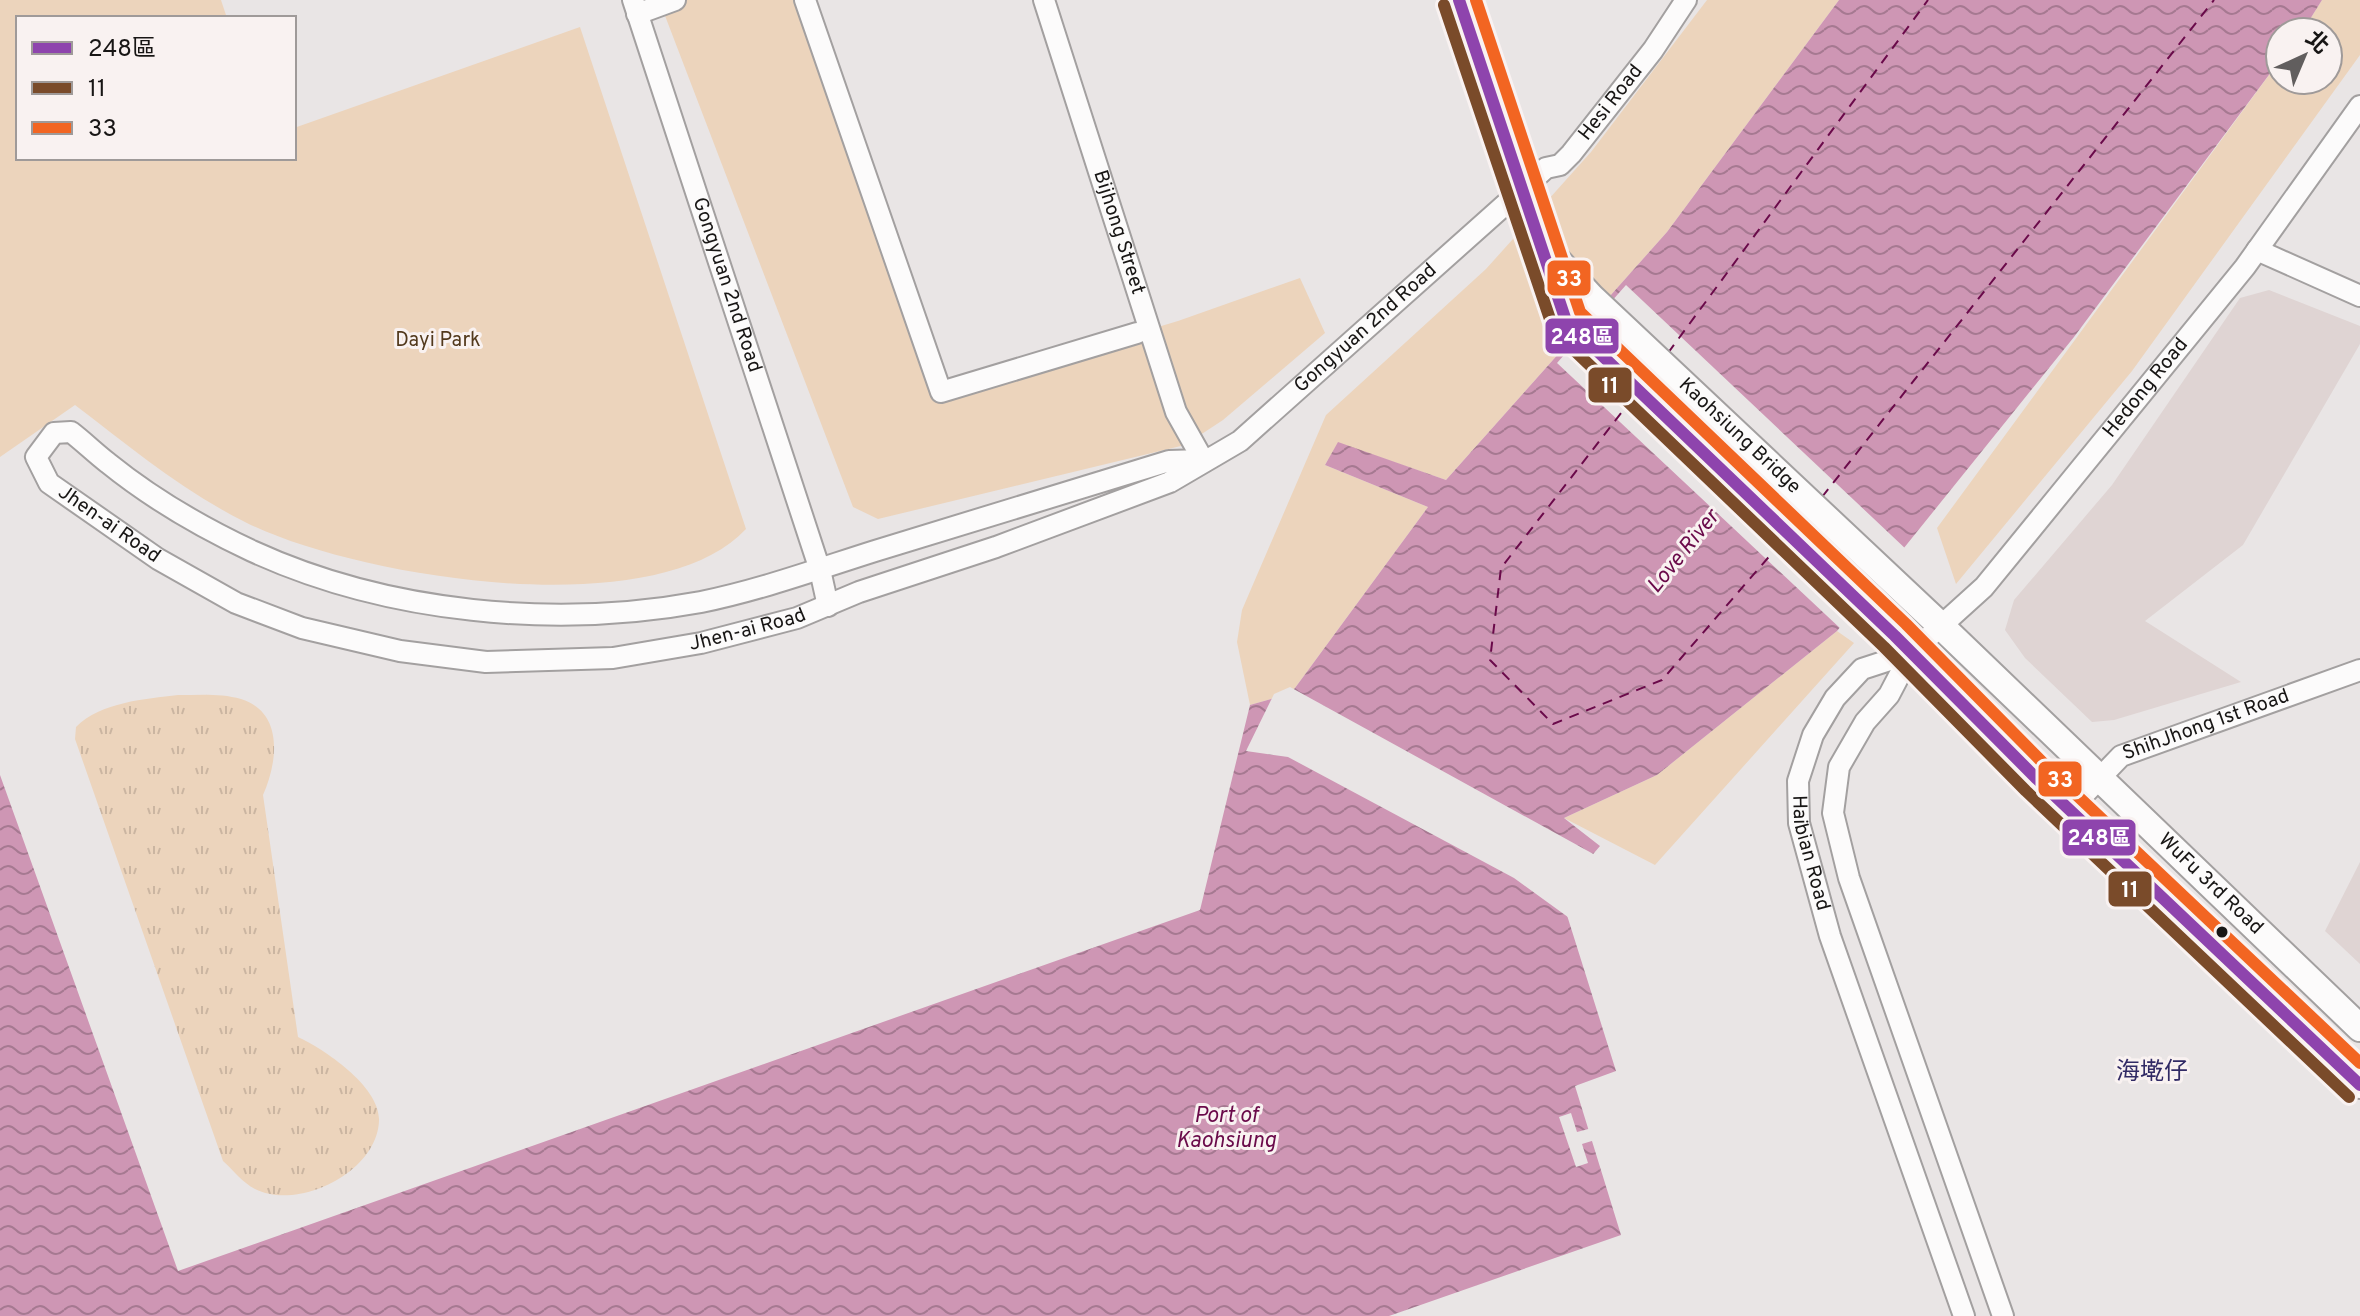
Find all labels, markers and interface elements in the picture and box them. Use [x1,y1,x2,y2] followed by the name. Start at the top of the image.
[16,16,296,160] legend
[2264,16,2344,96] north arrow
[2299,26,2333,61] text: 北
[88,35,156,65] text: 248區
[1573,60,1649,147] street label: Hesi Road
[88,75,106,105] text: 11
[88,115,117,145] text: 33
[1086,167,1151,298] street label: Bijhong Street
[686,194,767,376] street label: Gongyuan 2nd Road
[1289,258,1443,399] street label: Gongyuan 2nd Road
[1546,259,1592,297] line badge: 33
[1556,267,1582,294] text: 33
[1544,317,1620,355] line badge: 248區
[1550,325,1614,352] text: 248區
[395,328,481,354] park label: Dayi Park
[2098,333,2195,443] street label: Hedong Road
[1587,366,1633,404] line badge: 11
[1673,373,1806,500] street label: Kaohsiung Bridge
[1601,374,1619,401] text: 11
[52,480,165,570] street label: Jhen-ai Road
[1642,503,1727,599] water label: Love River
[688,603,810,658] street label: Jhen-ai Road
[2119,683,2293,767] street label: ShihJhong 1st Road
[2037,760,2083,798] line badge: 33
[2047,768,2073,795] text: 33
[1785,795,1836,914] street label: Haibian Road
[2061,818,2137,857] line badge: 248區
[2067,826,2131,853] text: 248區
[2152,828,2268,941] street label: WuFu 3rd Road
[2107,870,2153,908] line badge: 11
[2121,878,2139,905] text: 11
[2214,924,2230,940] unlabelled marker
[2116,1058,2188,1088] district label: 海墘仔
[1176,1103,1277,1155] water label: Port of Kaohsiung

